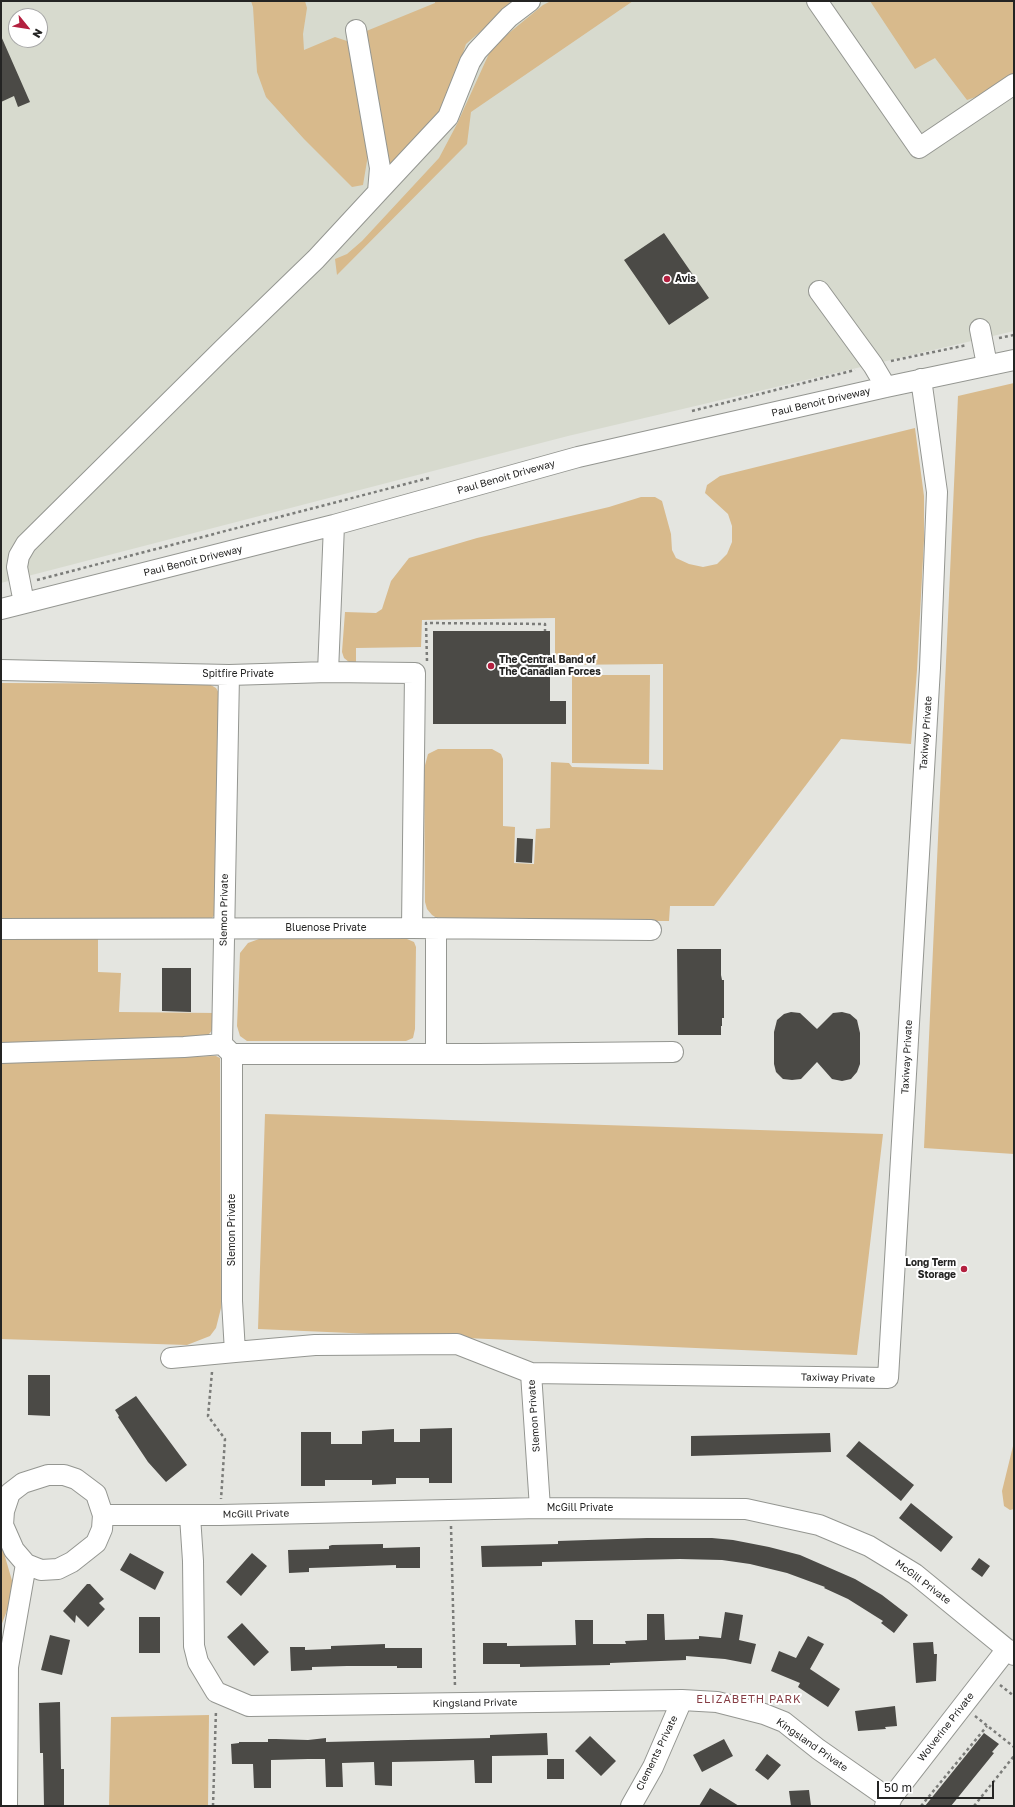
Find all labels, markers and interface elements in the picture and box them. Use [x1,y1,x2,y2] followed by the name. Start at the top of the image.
[8,8,48,48] north arrow
[30,27,46,41] text: N
[675,273,696,285] place label: Avis
[662,274,672,284] marker: Avis
[770,385,872,419] street label: Paul Benoit Driveway
[456,457,556,497] street label: Paul Benoit Driveway
[142,543,244,579] street label: Paul Benoit Driveway
[499,654,601,678] place label: The Central Band of The Canadian Forces
[486,661,496,671] marker: The Central Band of The Canadian Forces
[202,668,274,680] street label: Spitfire Private
[917,695,935,771] street label: Taxiway Private
[217,874,231,946] street label: Slemon Private
[285,922,367,934] street label: Bluenose Private
[899,1020,915,1094] street label: Taxiway Private
[226,1194,238,1266] street label: Slemon Private
[905,1257,956,1280] place label: Long Term Storage
[959,1264,969,1274] marker: Long Term Storage
[801,1371,875,1385] street label: Taxiway Private
[525,1379,543,1453] street label: Slemon Private
[547,1502,613,1514] street label: McGill Private
[223,1507,289,1521] street label: McGill Private
[893,1557,953,1607] street label: McGill Private
[915,1690,977,1764] street label: Wolverine Private
[696,1693,802,1707] district label: ELIZABETH PARK
[433,1696,517,1710] street label: Kingsland Private
[634,1714,680,1792] street label: Clements Private
[774,1716,850,1774] street label: Kingsland Private
[879,1773,996,1799] scale bar
[884,1780,912,1795] text: 50 m

